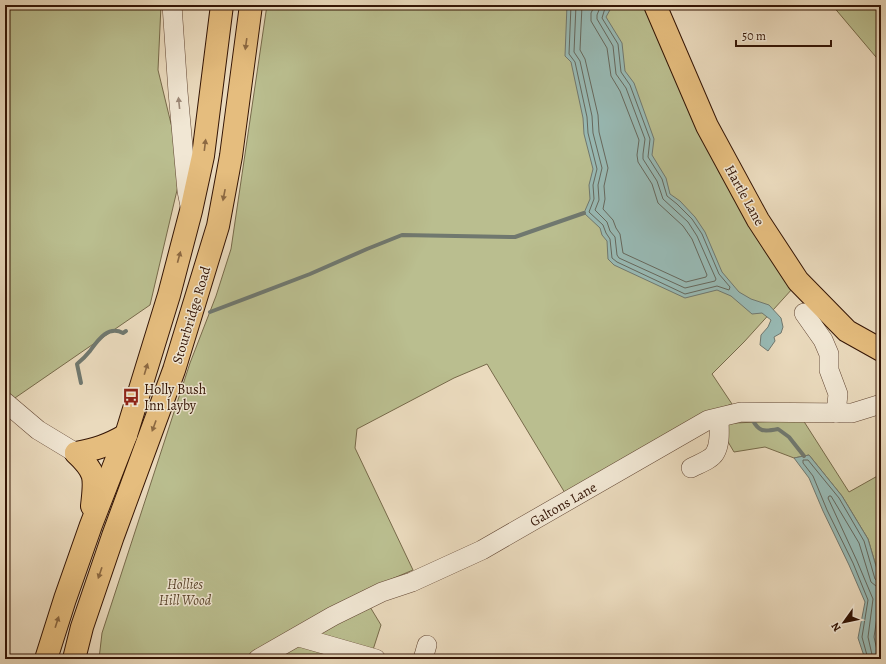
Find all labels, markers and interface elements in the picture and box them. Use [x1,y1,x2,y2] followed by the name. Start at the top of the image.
[736,22,831,48] scale bar
[742,28,766,44] text: 50 m
[243,38,249,50] one-way arrow
[176,97,182,109] one-way arrow
[201,139,208,151] one-way arrow
[720,161,769,229] street label: Hartle Lane
[220,189,226,201] one-way arrow
[176,251,182,263] one-way arrow
[168,264,215,366] street label: Stourbridge Road
[143,363,149,375] one-way arrow
[144,380,207,415] place label: Holly Bush Inn layby
[121,387,141,407] bus stop icon: Holly Bush Inn layby
[150,420,156,432] one-way arrow
[526,478,600,531] street label: Galtons Lane
[97,567,103,579] one-way arrow
[159,575,212,610] park label: Hollies Hill Wood
[824,602,864,642] north arrow
[55,615,61,627] one-way arrow
[828,620,845,635] text: N

